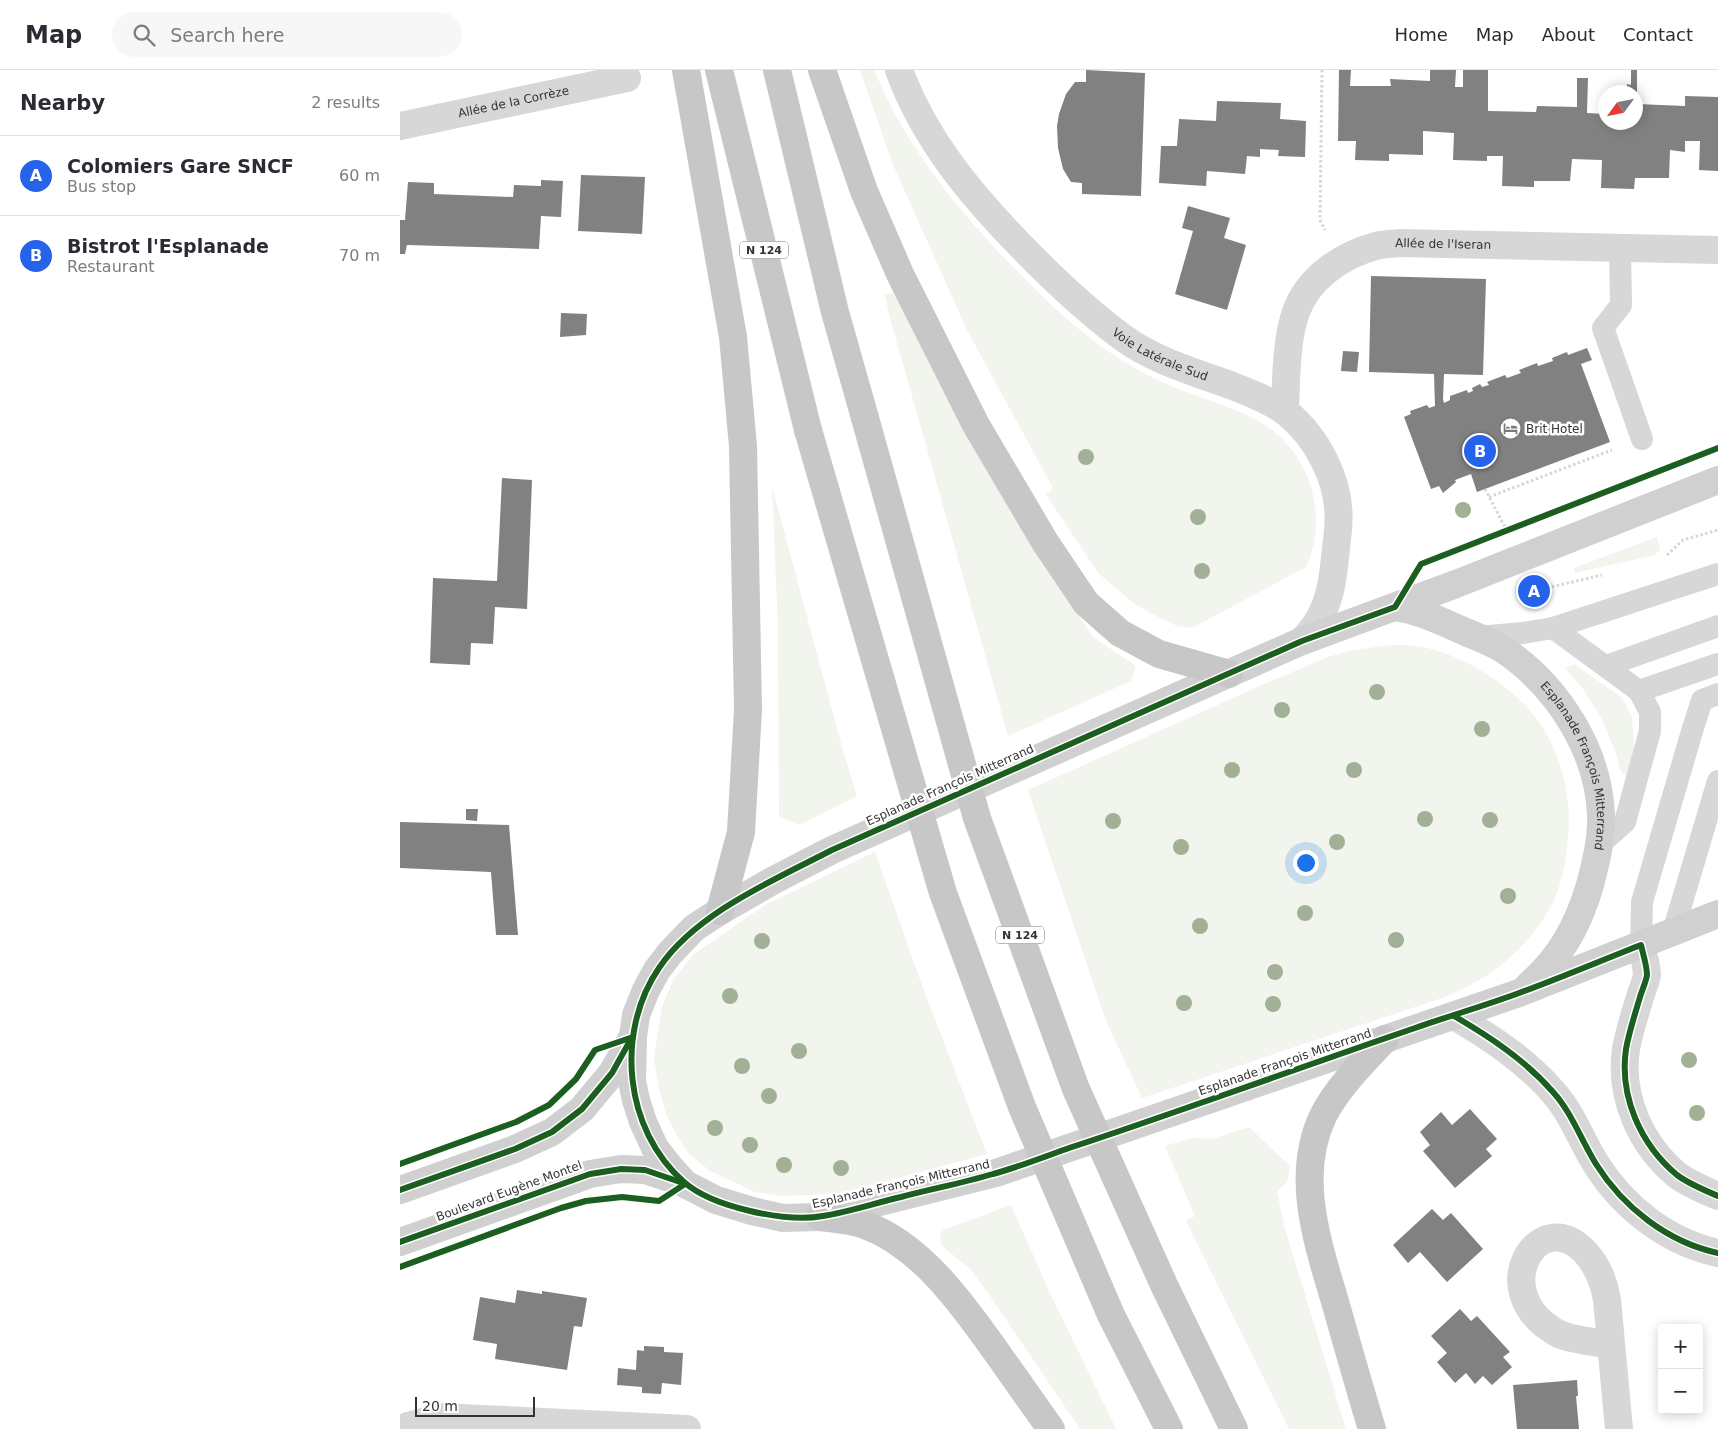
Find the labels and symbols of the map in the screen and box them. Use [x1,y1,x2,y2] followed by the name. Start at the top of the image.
[457,83,570,121] street label: Allée de la Corrèze
[1598,85,1643,130] north arrow
[1395,236,1491,252] street label: Allée de l'Iseran
[740,242,788,258] road number: N 124
[1109,325,1210,384] street label: Voie Latérale Sud
[1498,417,1522,441] hotel icon: Brit Hotel
[1526,422,1583,436] place label: Brit Hotel
[1464,432,1496,470] pin: B
[1518,572,1550,610] pin: A
[1538,679,1608,851] street label: Esplanade François Mitterrand
[864,742,1036,828] street label: Esplanade François Mitterrand
[1293,850,1319,876] your location
[996,926,1044,944] road number: N 124
[1197,1026,1373,1098] street label: Esplanade François Mitterrand
[811,1157,991,1211] street label: Esplanade François Mitterrand
[434,1158,584,1224] street label: Boulevard Eugène Montel
[415,1394,535,1417] scale bar

